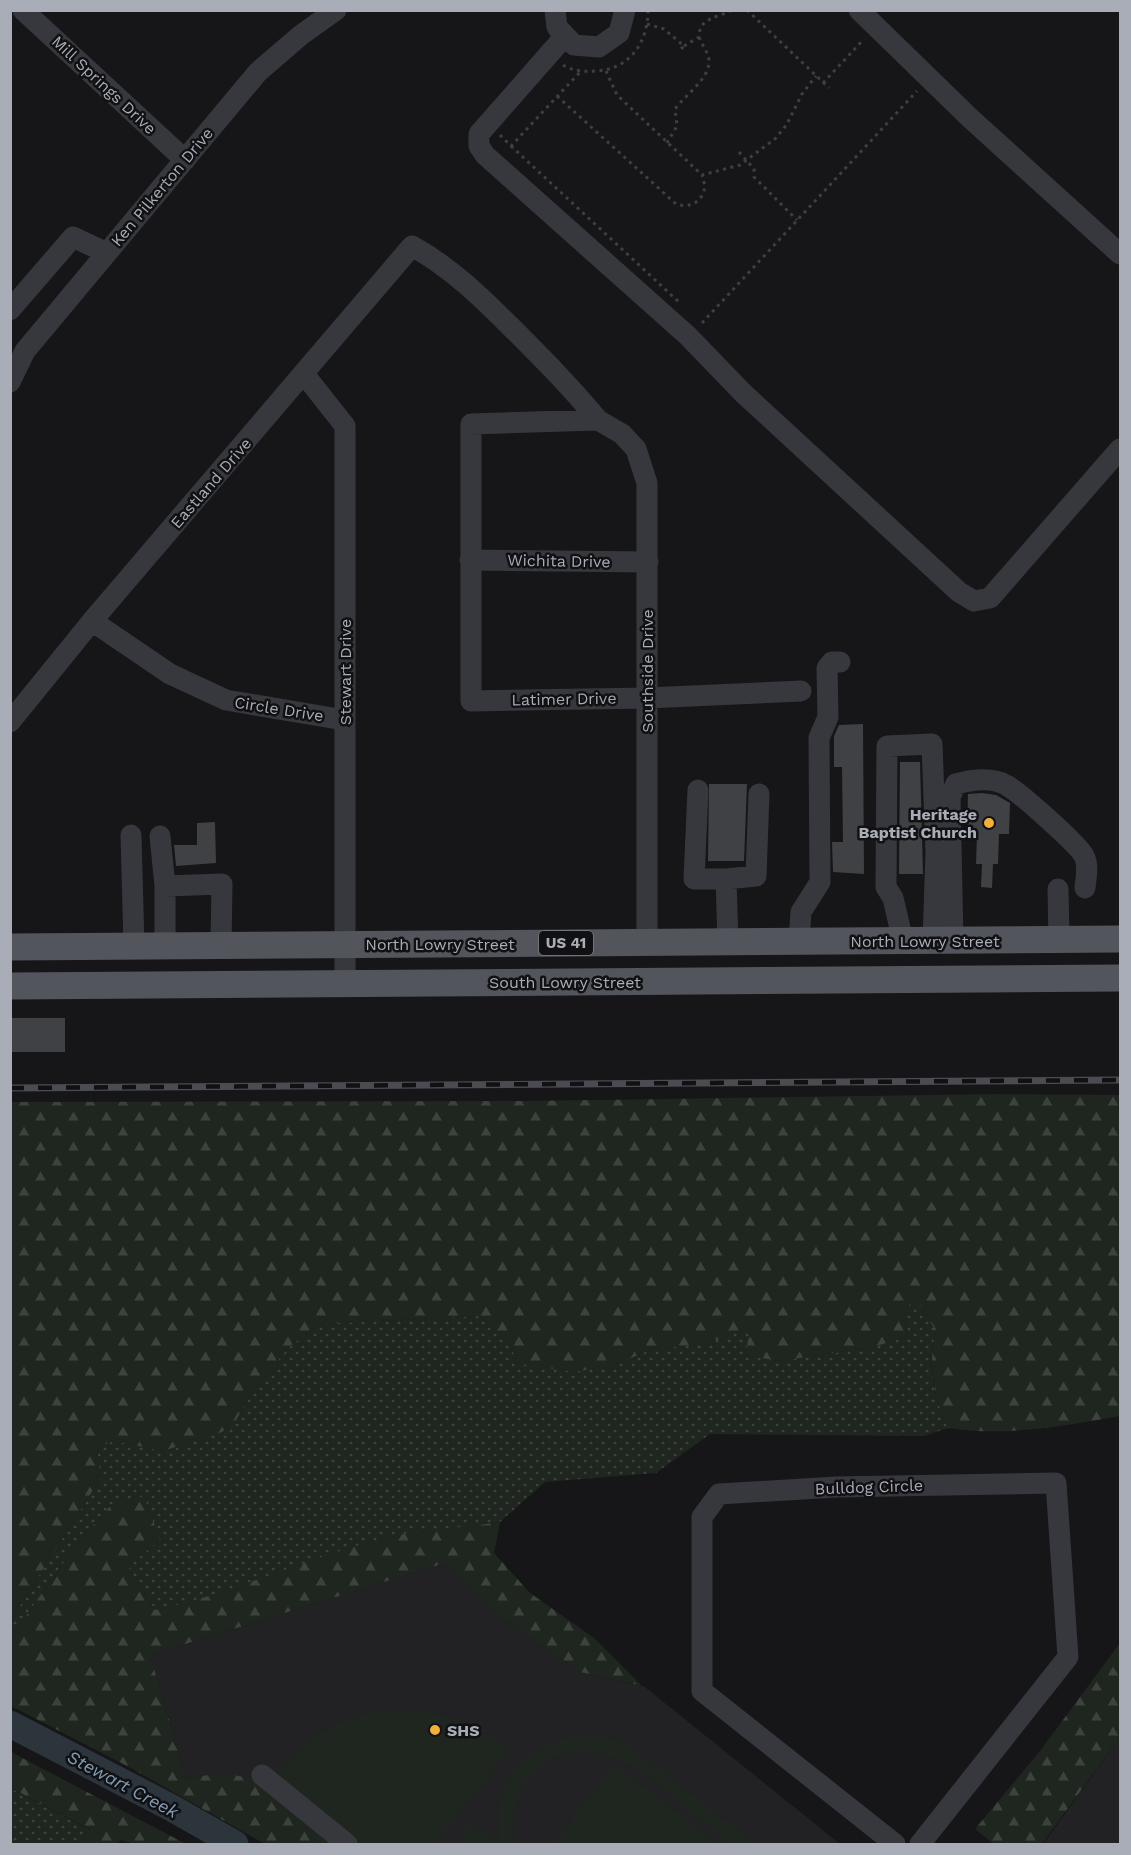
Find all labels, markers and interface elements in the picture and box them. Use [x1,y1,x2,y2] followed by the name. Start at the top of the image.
[48,32,160,138] street label: Mill Springs Drive
[107,124,217,250] street label: Ken Pilkerton Drive
[167,434,255,532] street label: Eastland Drive
[507,551,611,571] street label: Wichita Drive
[638,609,657,733] street label: Southside Drive
[336,619,355,725] street label: Stewart Drive
[511,689,617,709] street label: Latimer Drive
[233,693,325,725] street label: Circle Drive
[859,805,977,842] place label: Heritage Baptist Church
[982,816,996,830] marker: Heritage Baptist Church
[539,931,593,955] road number: US 41
[850,932,1000,951] street label: North Lowry Street
[365,935,515,954] street label: North Lowry Street
[489,973,641,992] street label: South Lowry Street
[815,1476,923,1498] street label: Bulldog Circle
[447,1721,480,1740] place label: SHS
[428,1723,442,1737] marker: SHS
[64,1746,183,1823] water label: Stewart Creek

